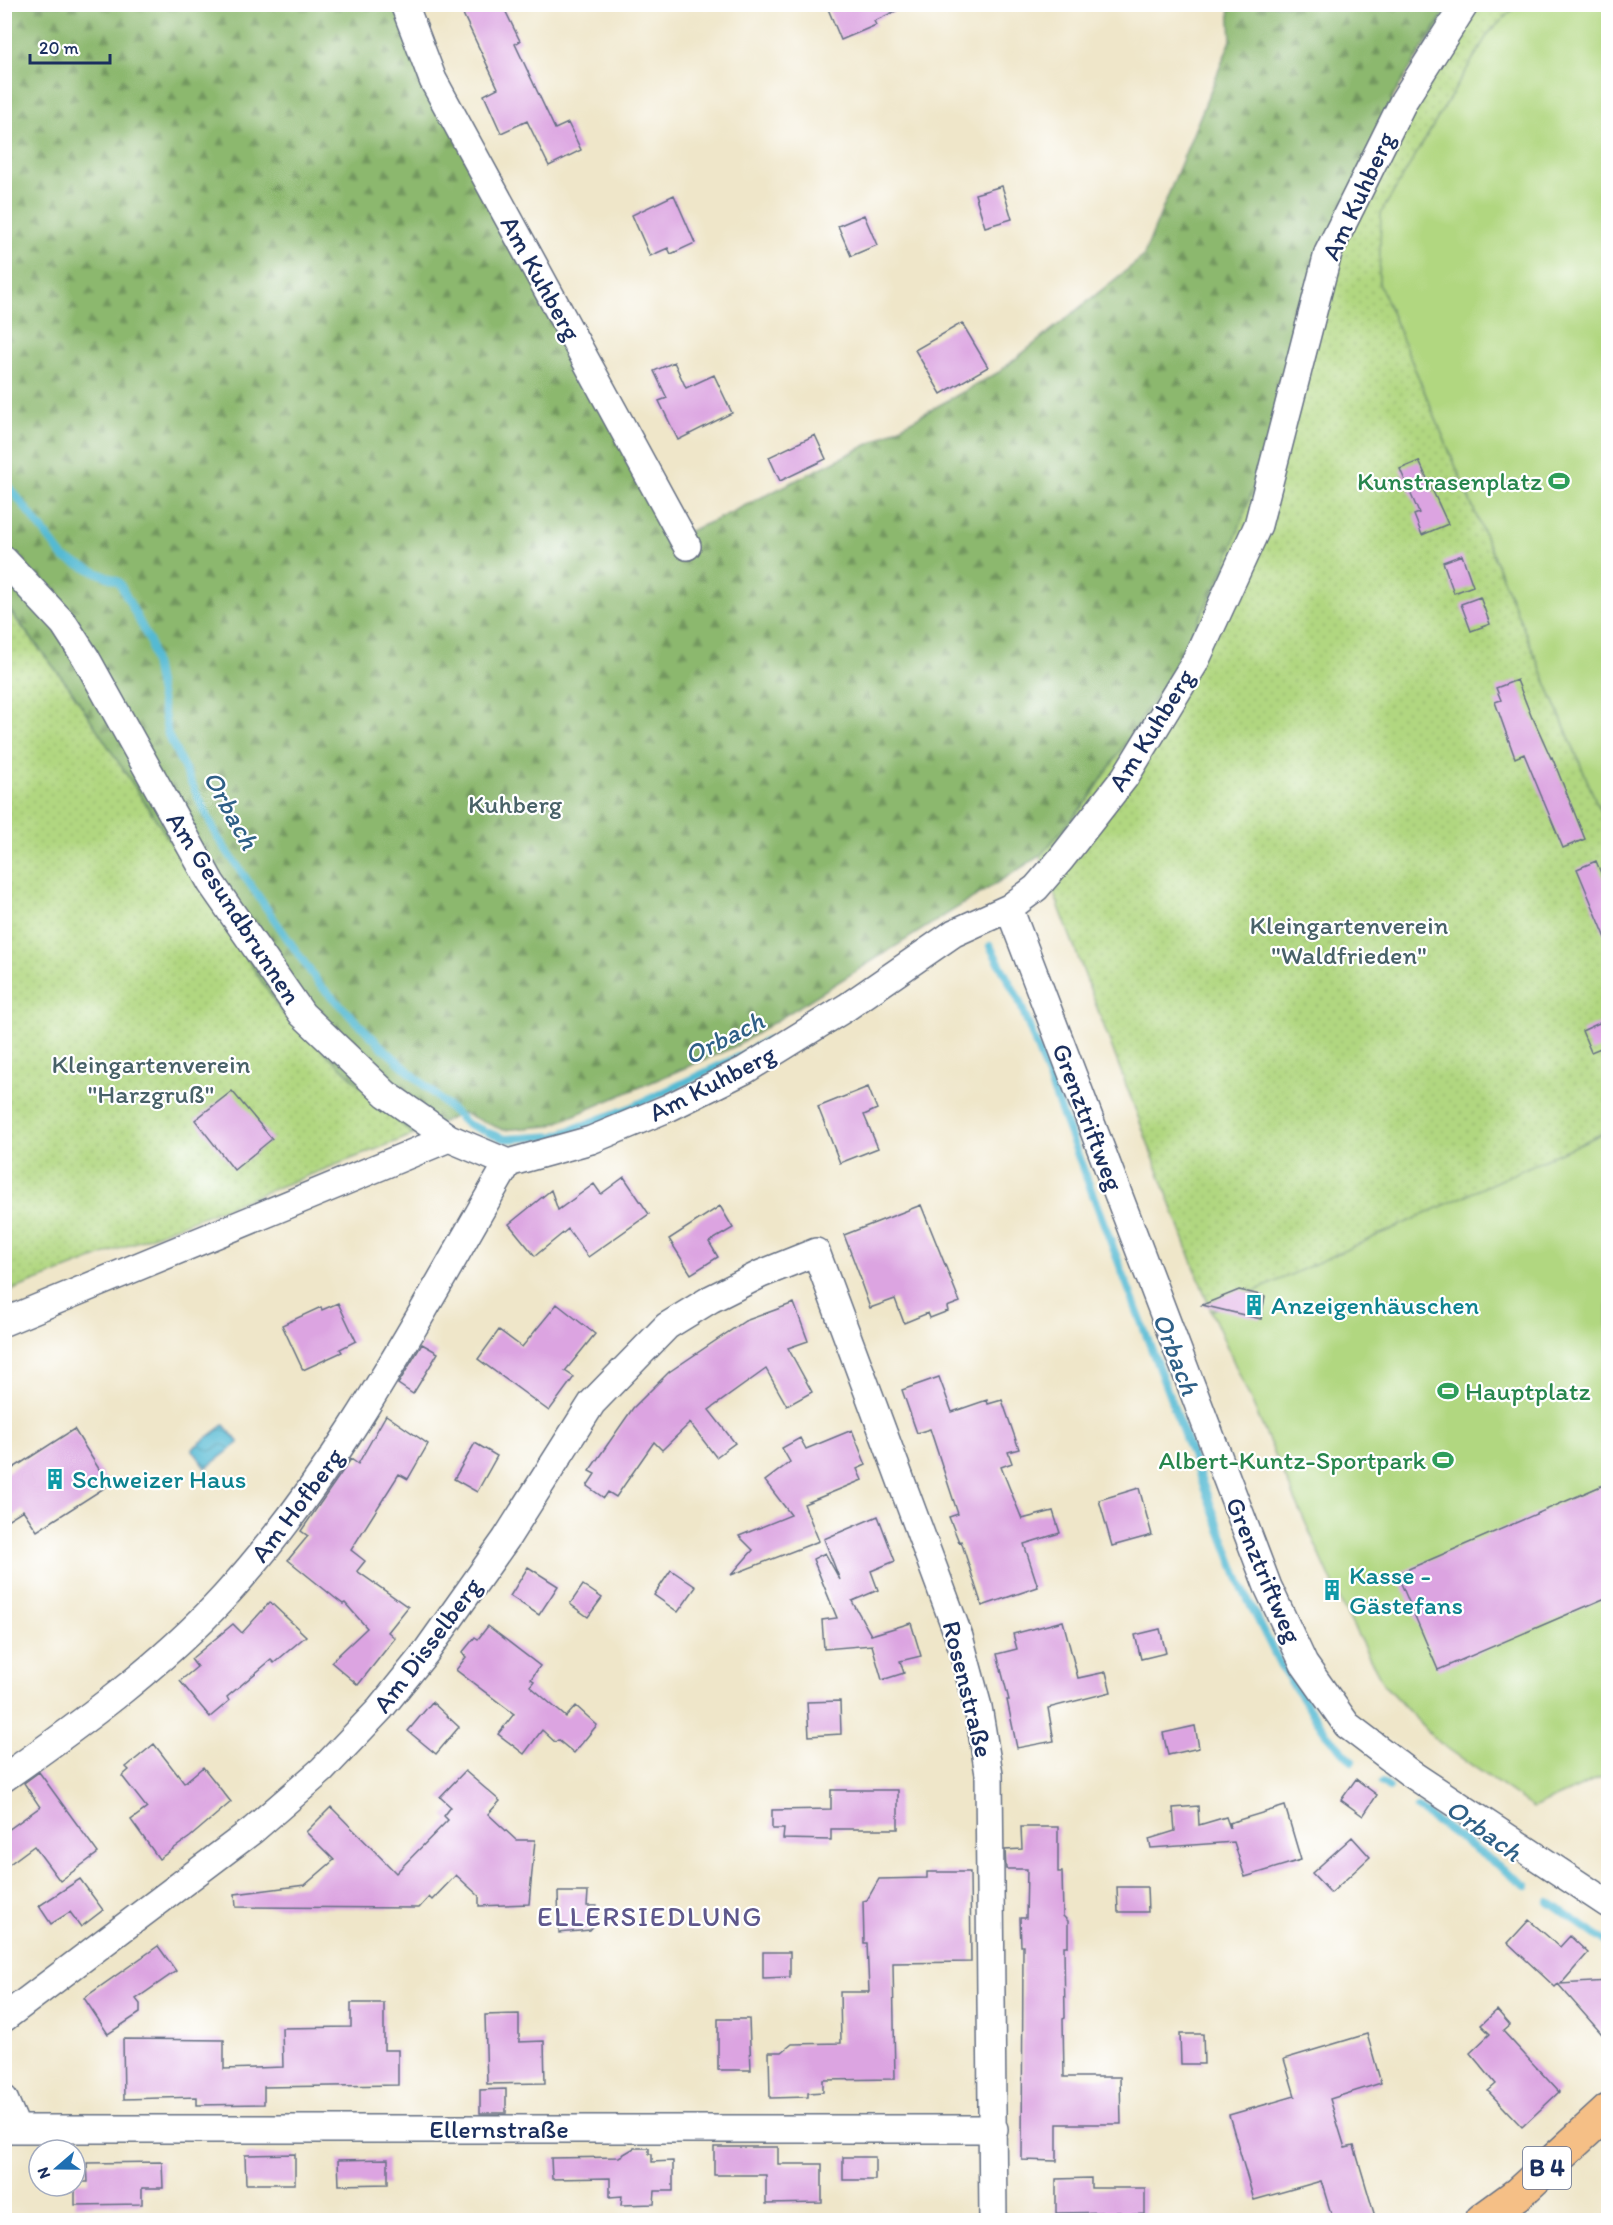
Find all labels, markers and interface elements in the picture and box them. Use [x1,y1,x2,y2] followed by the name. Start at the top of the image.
[30,27,110,65] scale bar
[39,37,79,59] text: 20 m
[1314,126,1402,265] street label: Am Kuhberg
[494,210,589,347] street label: Am Kuhberg
[1357,465,1542,497] place label: Kunstrasenplatz
[1547,469,1571,493] sports icon: Kunstrasenplatz
[1101,662,1201,797] street label: Am Kuhberg
[196,764,267,856] water label: Orbach
[468,788,563,820] park label: Kuhberg
[160,806,308,1011] street label: Am Gesundbrunnen
[1249,909,1449,971] park label: Kleingartenverein "Waldfrieden"
[678,1003,770,1072] water label: Orbach
[643,1037,781,1129] street label: Am Kuhberg
[1045,1039,1131,1196] street label: Grenztriftweg
[51,1048,251,1110] park label: Kleingartenverein "Harzgruß"
[1271,1289,1480,1321] place label: Anzeigenhäuschen
[1242,1293,1266,1317] building icon: Anzeigenhäuschen
[1146,1308,1207,1400] water label: Orbach
[1465,1375,1591,1407] place label: Hauptplatz
[1436,1379,1460,1403] sports icon: Hauptplatz
[244,1441,351,1569] street label: Am Hofberg
[1158,1444,1427,1476] place label: Albert-Kuntz-Sportpark
[1431,1448,1455,1472] sports icon: Albert-Kuntz-Sportpark
[72,1463,247,1495] place label: Schweizer Haus
[43,1467,67,1491] building icon: Schweizer Haus
[1219,1492,1309,1648] street label: Grenztriftweg
[1349,1559,1463,1621] place label: Kasse - Gästefans
[366,1571,489,1719] street label: Am Disselberg
[1320,1578,1344,1602] building icon: Kasse - Gästefans
[936,1617,1000,1761] street label: Rosenstraße
[1440,1791,1529,1868] water label: Orbach
[537,1899,763,1933] district label: ELLERSIEDLUNG
[429,2113,569,2145] street label: Ellernstraße
[27,2138,87,2198] north arrow
[1523,2147,1571,2189] road number: B 4
[33,2165,54,2181] text: N

